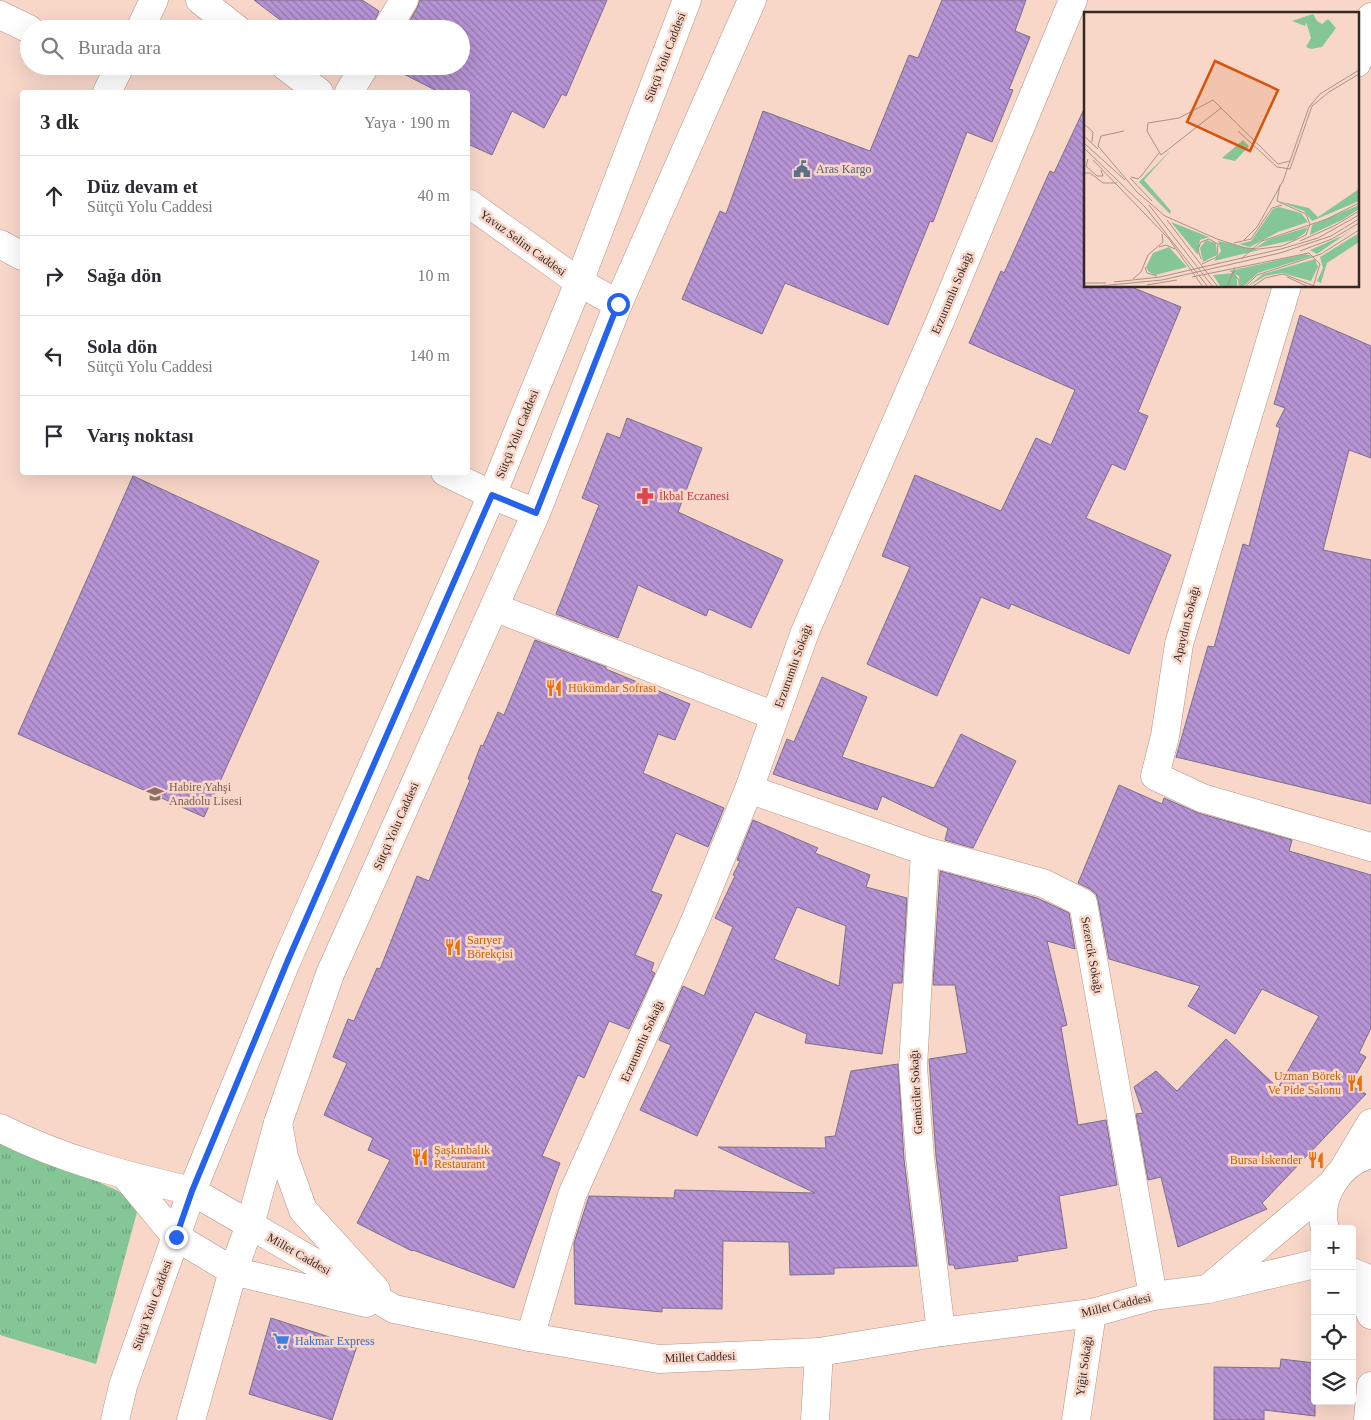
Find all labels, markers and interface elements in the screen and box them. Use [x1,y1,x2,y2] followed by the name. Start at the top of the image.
[642,10,689,104] street label: Sütçü Yolu Caddesi
[1084,12,1358,288] inset map
[20,20,470,75] search box
[38,34,66,62] icon: search
[78,37,161,58] text: Burada ara
[40,110,79,134] text: 3 dk
[364,114,450,131] text: Yaya · 190 m
[792,159,812,179] public building icon: Aras Kargo
[816,162,871,176] place label: Aras Kargo
[87,176,198,197] text: Düz devam et
[40,182,68,210] icon: ahead
[418,187,450,204] text: 40 m
[87,198,213,215] text: Sütçü Yolu Caddesi
[477,207,569,279] street label: Yavuz Selim Caddesi
[928,249,976,336] street label: Erzurumlu Sokağı
[40,262,68,290] icon: right
[87,265,161,286] text: Sağa dön
[418,267,450,284] text: 10 m
[607,293,630,316] route start
[87,336,157,357] text: Sola dön
[40,342,68,370] icon: left
[410,347,450,364] text: 140 m
[87,358,213,375] text: Sütçü Yolu Caddesi
[493,387,541,480] street label: Sütçü Yolu Caddesi
[40,422,68,450] icon: arrive
[87,425,193,446] text: Varış noktası
[635,486,655,506] pharmacy icon: İkbal Eczanesi
[659,489,730,503] place label: İkbal Eczanesi
[1170,584,1202,663] street label: Apaydın Sokağı
[771,622,815,710] street label: Erzurumlu Sokağı
[544,678,564,698] restaurant icon: Hükümdar Sofrası
[568,681,657,695] place label: Hükümdar Sofrası
[370,779,422,872] street label: Sütçü Yolu Caddesi
[169,780,243,808] place label: Habire Yahşi Anadolu Lisesi
[145,784,165,804] school or university icon: Habire Yahşi Anadolu Lisesi
[1078,916,1106,995] street label: Sezercik Sokağı
[467,933,514,961] place label: Sarıyer Börekçisi
[443,937,463,957] restaurant icon: Sarıyer Börekçisi
[618,998,666,1084] street label: Erzurumlu Sokağı
[907,1049,925,1134] street label: Gemiciler Sokağı
[1268,1069,1341,1097] place label: Uzman Börek Ve Pide Salonu
[1345,1073,1365,1093] restaurant icon: Uzman Börek Ve Pide Salonu
[434,1143,490,1171] place label: Şaşkınbalık Restaurant
[410,1147,430,1167] restaurant icon: Şaşkınbalık Restaurant
[1306,1150,1326,1170] restaurant icon: Bursa İskender
[1230,1153,1302,1167] place label: Bursa İskender
[1311,1225,1356,1405] map controls
[1311,1225,1356,1270] button: +
[165,1226,188,1249] route end
[265,1230,334,1278] street label: Millet Caddesi
[129,1258,175,1352] street label: Sütçü Yolu Caddesi
[1311,1270,1356,1315] button: −
[1080,1290,1153,1320] street label: Millet Caddesi
[1311,1315,1356,1360] button: locate
[271,1331,291,1351] supermarket icon: Hakmar Express
[295,1334,375,1348] place label: Hakmar Express
[1073,1334,1095,1397] street label: Yiğit Sokağı
[664,1349,736,1365] street label: Millet Caddesi
[1311,1360,1356,1405] button: layers

